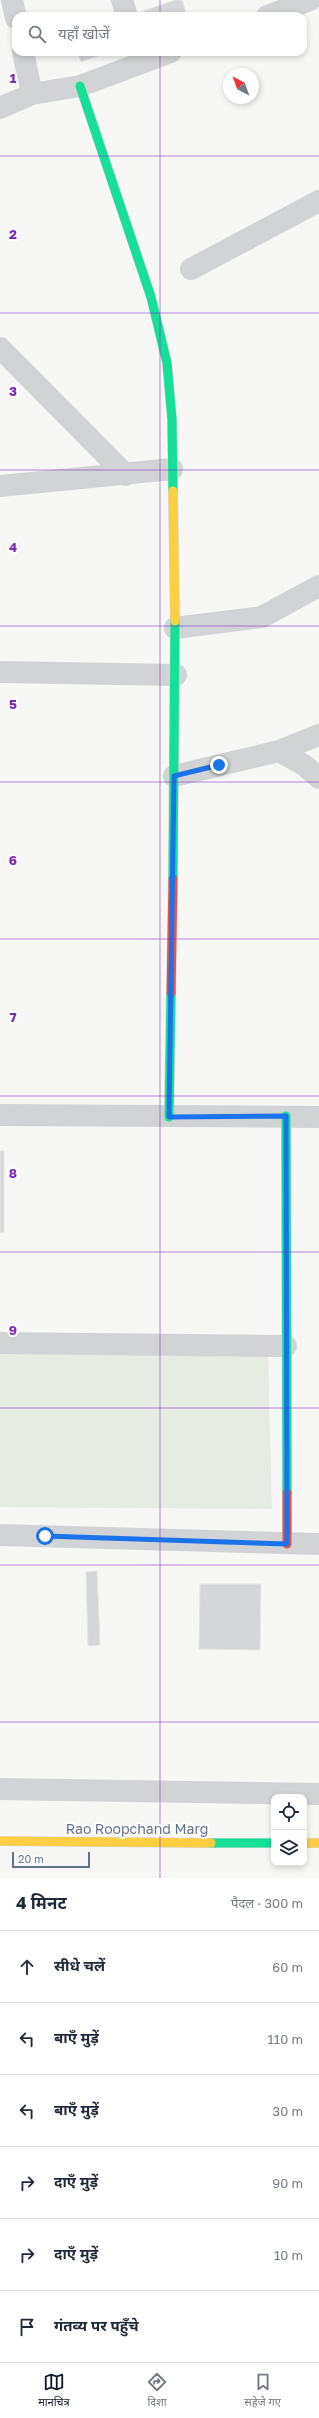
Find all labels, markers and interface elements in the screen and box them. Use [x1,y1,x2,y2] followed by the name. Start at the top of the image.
[12,12,307,56] search box
[26,23,48,45] icon: search
[58,24,110,42] text: यहाँ खोजें
[223,68,259,104] north arrow
[10,70,17,86] text: 1
[9,226,17,242] text: 2
[9,383,17,399] text: 3
[9,539,17,555] text: 4
[9,696,17,712] text: 5
[210,756,228,774] route end
[9,852,17,868] text: 6
[9,1009,17,1025] text: 7
[9,1165,17,1181] text: 8
[9,1322,17,1338] text: 9
[36,1527,54,1545] route start
[271,1794,307,1866] map controls
[271,1794,307,1830] button: locate
[66,1820,208,1837] street label: Rao Roopchand Marg
[271,1830,307,1866] button: layers
[12,1850,90,1869] scale bar
[18,1852,44,1865] text: 20 m
[16,1892,67,1913] text: 4 मिनट
[231,1895,303,1911] text: पैदल · 300 m
[16,1956,38,1978] icon: ahead
[54,1956,105,1974] text: सीधे चलें
[272,1959,303,1975] text: 60 m
[16,2028,38,2050] icon: left
[54,2028,99,2046] text: बाएँ मुड़ें
[268,2031,303,2047] text: 110 m
[16,2100,38,2122] icon: left
[54,2100,99,2118] text: बाएँ मुड़ें
[273,2103,303,2119] text: 30 m
[16,2172,38,2194] icon: right
[54,2172,98,2190] text: दाएँ मुड़ें
[272,2175,303,2191] text: 90 m
[16,2244,38,2266] icon: right
[54,2244,98,2262] text: दाएँ मुड़ें
[274,2247,303,2263] text: 10 m
[16,2316,38,2338] icon: arrive
[54,2316,139,2334] text: गंतव्य पर पहुँचे
[38,2371,70,2410] tab: मानचित्र
[146,2371,168,2410] tab: दिशा
[244,2371,281,2410] tab: सहेजे गए

